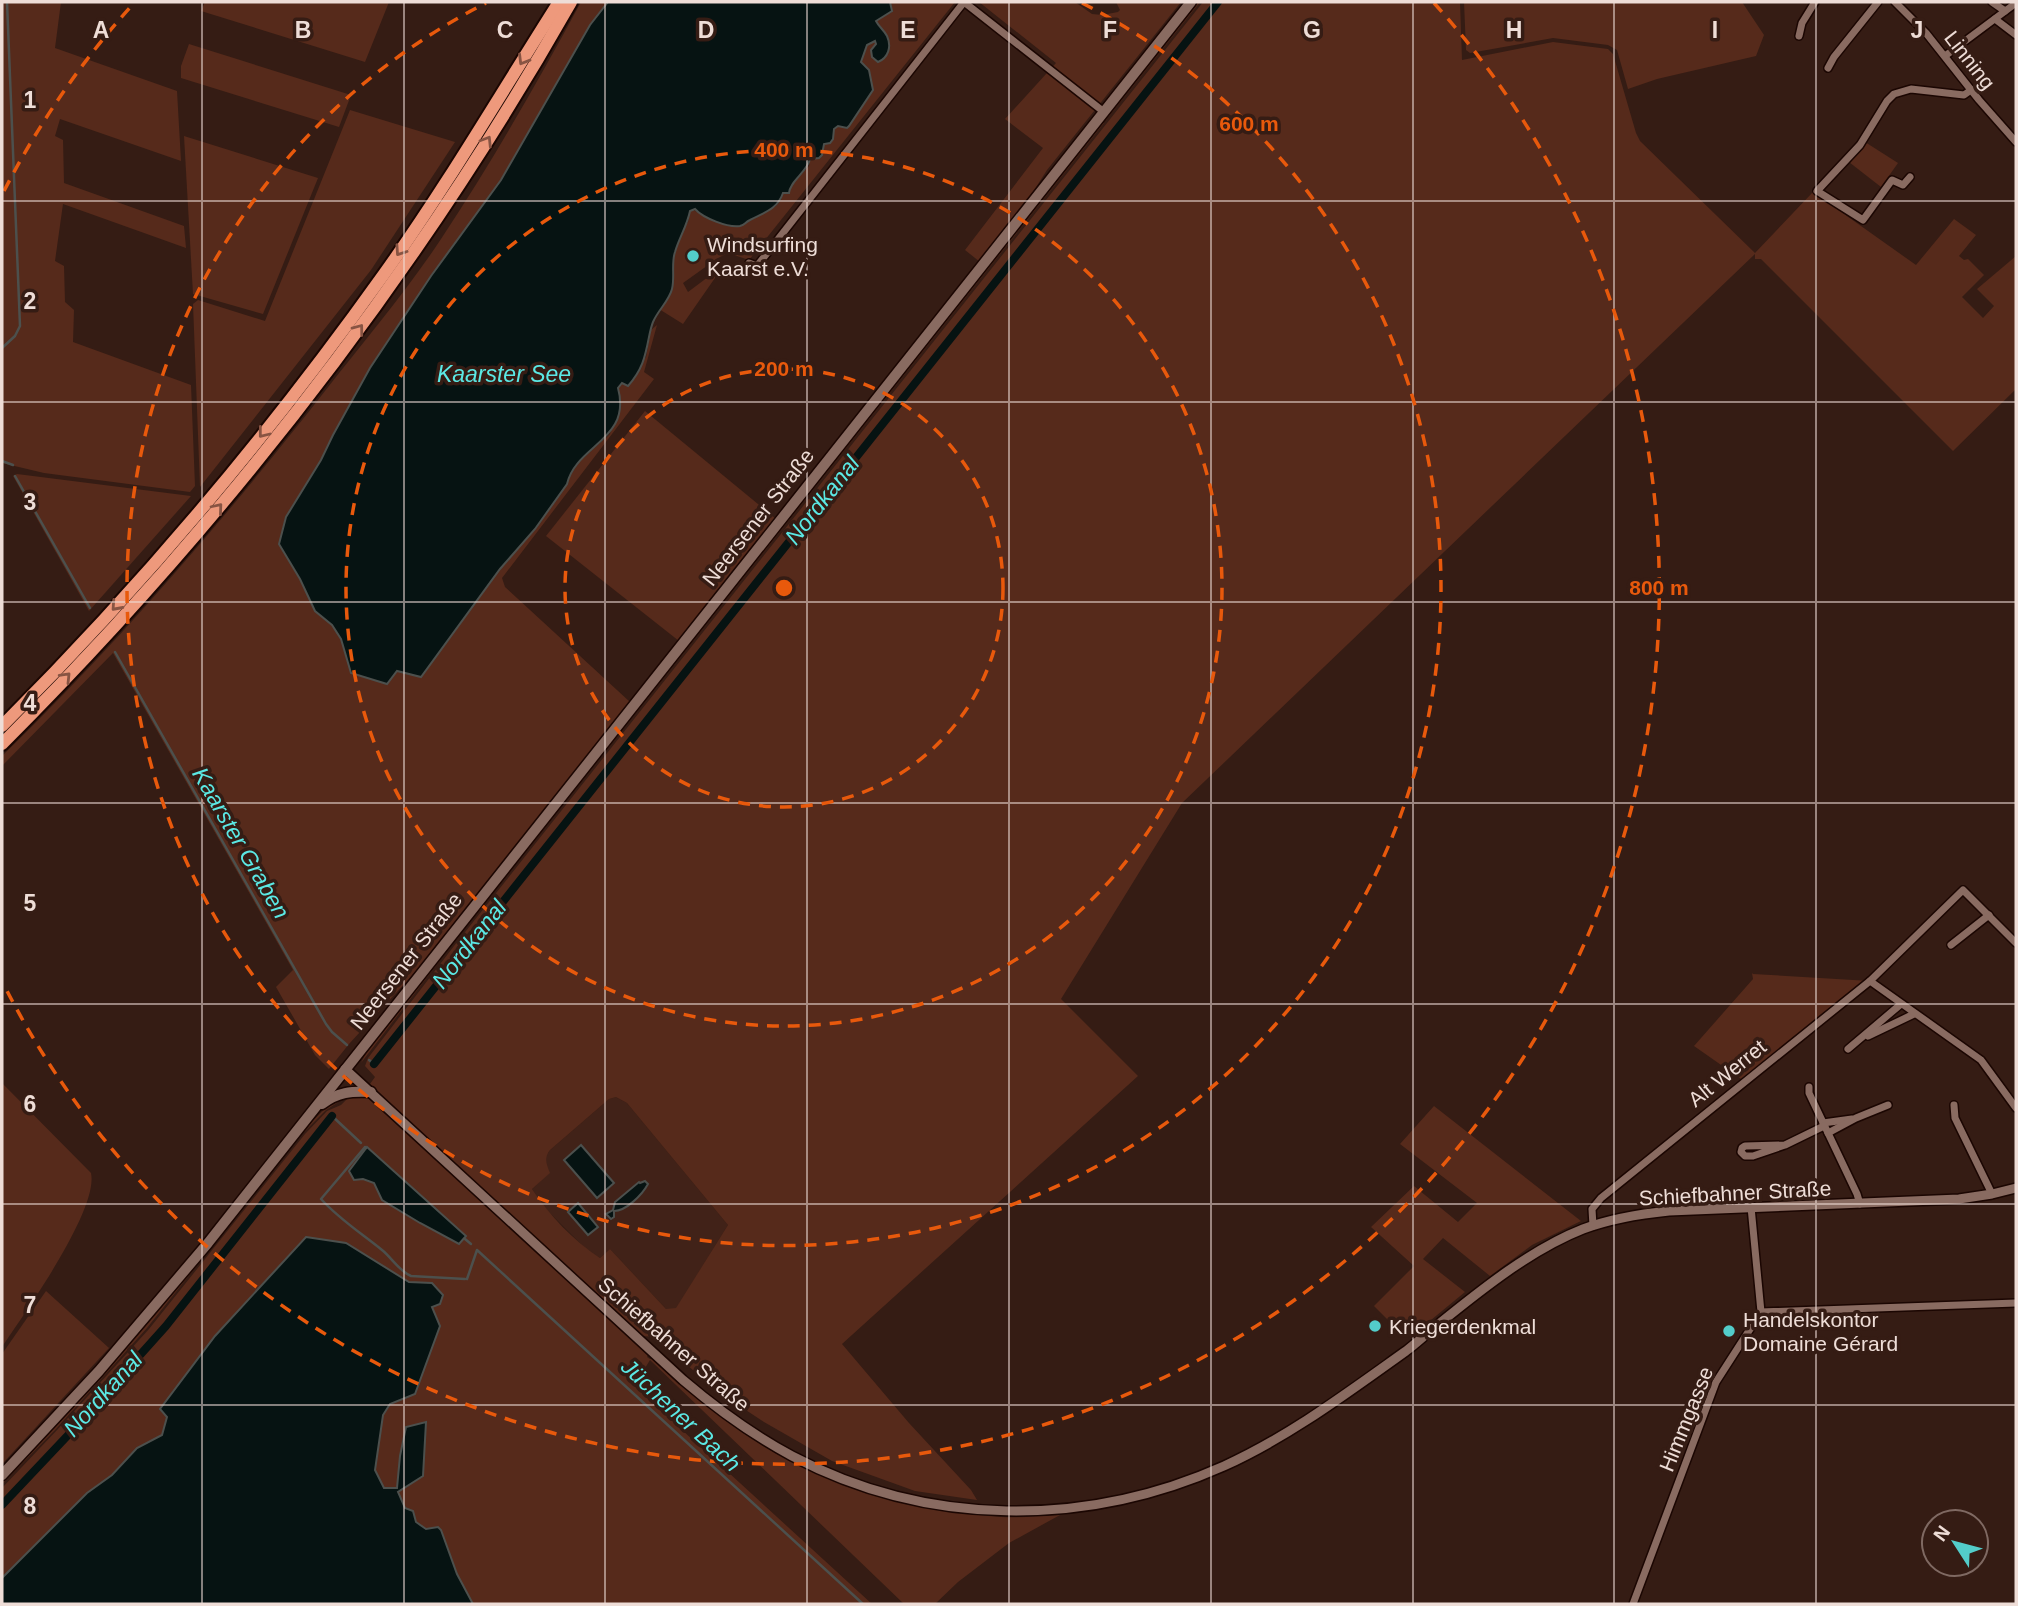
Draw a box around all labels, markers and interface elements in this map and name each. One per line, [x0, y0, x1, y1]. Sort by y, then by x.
text: A [93, 17, 109, 43]
text: B [295, 17, 311, 43]
text: C [497, 17, 513, 43]
text: D [698, 17, 714, 43]
text: E [900, 17, 916, 43]
text: F [1103, 17, 1117, 43]
text: G [1303, 17, 1321, 43]
text: H [1506, 17, 1522, 43]
text: I [1712, 17, 1718, 43]
text: J [1911, 17, 1923, 43]
street label: Linning [1940, 26, 2000, 94]
one-way arrow [518, 52, 531, 65]
text: 1 [24, 87, 37, 113]
text: 600 m [1219, 112, 1279, 135]
one-way arrow [479, 136, 492, 149]
text: 400 m [754, 138, 814, 161]
place label: Windsurfing Kaarst e.V. [707, 233, 818, 280]
one-way arrow [396, 243, 408, 256]
marker: Windsurfing Kaarst e.V. [685, 248, 701, 264]
text: 2 [24, 288, 36, 314]
one-way arrow [351, 324, 363, 337]
text: 200 m [754, 357, 814, 380]
water label: Kaarster See [437, 361, 571, 387]
one-way arrow [259, 426, 272, 438]
street label: Neersener Straße [698, 444, 818, 590]
water label: Nordkanal [779, 450, 865, 549]
text: 3 [24, 489, 36, 515]
one-way arrow [210, 503, 222, 516]
centre of rings [772, 576, 796, 600]
text: 800 m [1629, 576, 1689, 599]
one-way arrow [112, 598, 124, 611]
one-way arrow [58, 672, 71, 685]
text: 4 [24, 690, 37, 716]
water label: Kaarster Graben [187, 763, 295, 923]
street label: Neersener Straße [346, 888, 466, 1034]
text: 5 [24, 890, 37, 916]
water label: Nordkanal [426, 894, 512, 993]
street label: Alt Werret [1684, 1035, 1770, 1111]
text: 6 [24, 1091, 36, 1117]
street label: Schiefbahner Straße [1638, 1176, 1832, 1210]
street label: Schiefbahner Straße [594, 1272, 754, 1416]
text: 7 [24, 1292, 36, 1318]
place label: Handelskontor Domaine Gérard [1743, 1308, 1898, 1355]
place label: Kriegerdenkmal [1389, 1315, 1536, 1338]
marker: Kriegerdenkmal [1367, 1318, 1383, 1334]
marker: Handelskontor Domaine Gérard [1721, 1323, 1737, 1339]
water label: Nordkanal [58, 1346, 148, 1442]
water label: Jüchener Bach [615, 1352, 746, 1477]
street label: Himmgasse [1655, 1363, 1717, 1475]
text: 8 [24, 1493, 37, 1519]
north arrow [1920, 1508, 1990, 1578]
text: N [1929, 1522, 1954, 1545]

